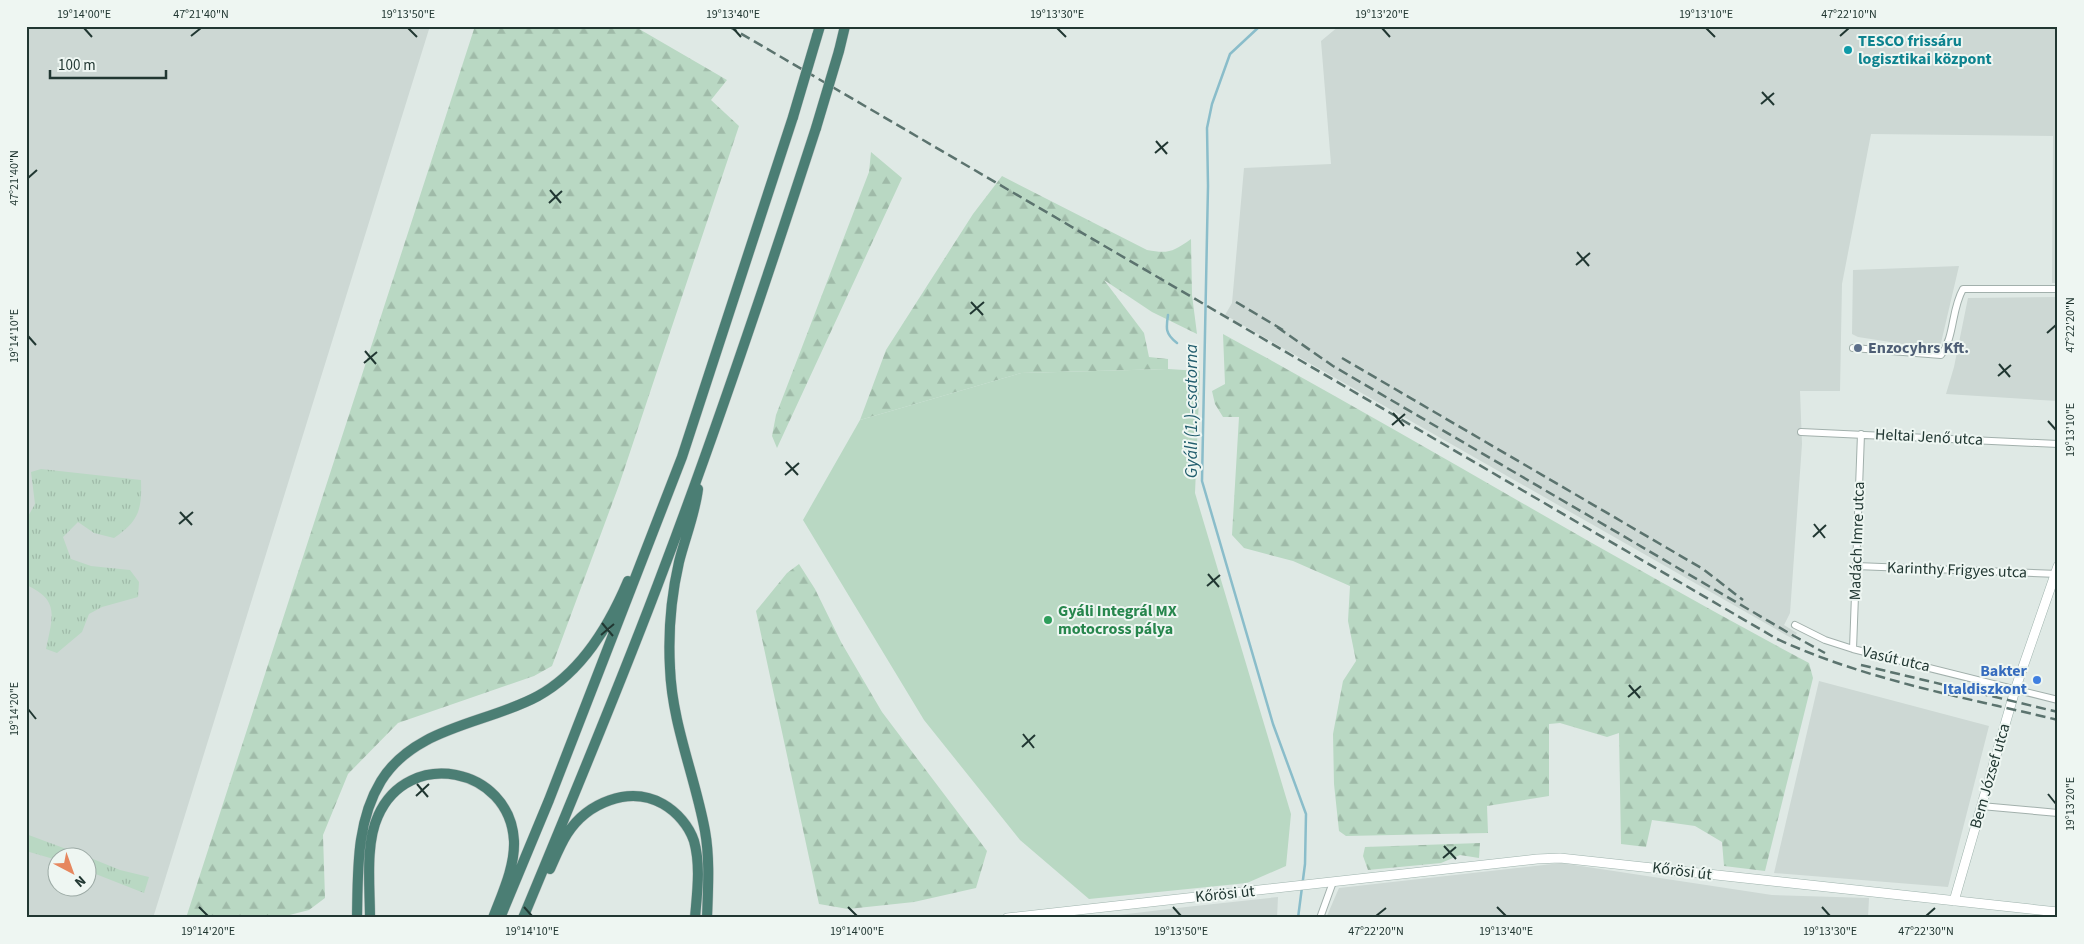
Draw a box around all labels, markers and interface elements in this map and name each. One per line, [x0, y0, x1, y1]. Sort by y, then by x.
text: 19°14'00"E [57, 6, 111, 23]
text: 47°21'40"N [173, 6, 229, 23]
text: 19°13'50"E [381, 6, 435, 23]
text: 19°13'40"E [706, 6, 760, 23]
text: 19°13'30"E [1030, 6, 1084, 23]
text: 19°13'20"E [1355, 6, 1409, 23]
text: 19°13'10"E [1679, 6, 1733, 23]
text: 47°22'10"N [1821, 6, 1877, 23]
place label: TESCO frissáru logisztikai központ [1858, 30, 1992, 70]
marker: TESCO frissáru logisztikai központ [1842, 44, 1854, 56]
scale bar [50, 48, 166, 80]
text: 100 m [58, 55, 96, 76]
text: 47°21'40"N [6, 150, 23, 206]
text: 47°22'20"N [2062, 297, 2079, 353]
text: 19°14'10"E [6, 309, 23, 363]
place label: Enzocyhrs Kft. [1868, 337, 1969, 359]
marker: Enzocyhrs Kft. [1852, 342, 1864, 354]
water label: Gyáli (1.)-csatorna [1179, 343, 1204, 478]
text: 19°13'10"E [2062, 403, 2079, 457]
street label: Heltai Jenő utca [1874, 423, 1984, 451]
street label: Madách Imre utca [1844, 481, 1870, 601]
street label: Karinthy Frigyes utca [1887, 557, 2027, 583]
place label: Gyáli Integrál MX motocross pálya [1058, 600, 1177, 640]
marker: Gyáli Integrál MX motocross pálya [1042, 614, 1054, 626]
street label: Vasút utca [1860, 641, 1932, 677]
place label: Bakter Italdiszkont [1943, 660, 2028, 700]
marker: Bakter Italdiszkont [2031, 674, 2043, 686]
text: 19°14'20"E [6, 682, 23, 736]
street label: Bem József utca [1964, 721, 2016, 831]
text: 19°13'20"E [2062, 777, 2079, 831]
north arrow [48, 846, 98, 896]
street label: Kőrösi út [1651, 856, 1714, 886]
text: N [70, 870, 90, 892]
street label: Kőrösi út [1194, 880, 1256, 908]
text: 19°14'20"E [181, 923, 235, 940]
text: 19°14'10"E [505, 923, 559, 940]
text: 19°14'00"E [830, 923, 884, 940]
text: 19°13'50"E [1154, 923, 1208, 940]
text: 47°22'20"N [1348, 923, 1404, 940]
text: 19°13'40"E [1479, 923, 1533, 940]
text: 19°13'30"E [1803, 923, 1857, 940]
text: 47°22'30"N [1898, 923, 1954, 940]

